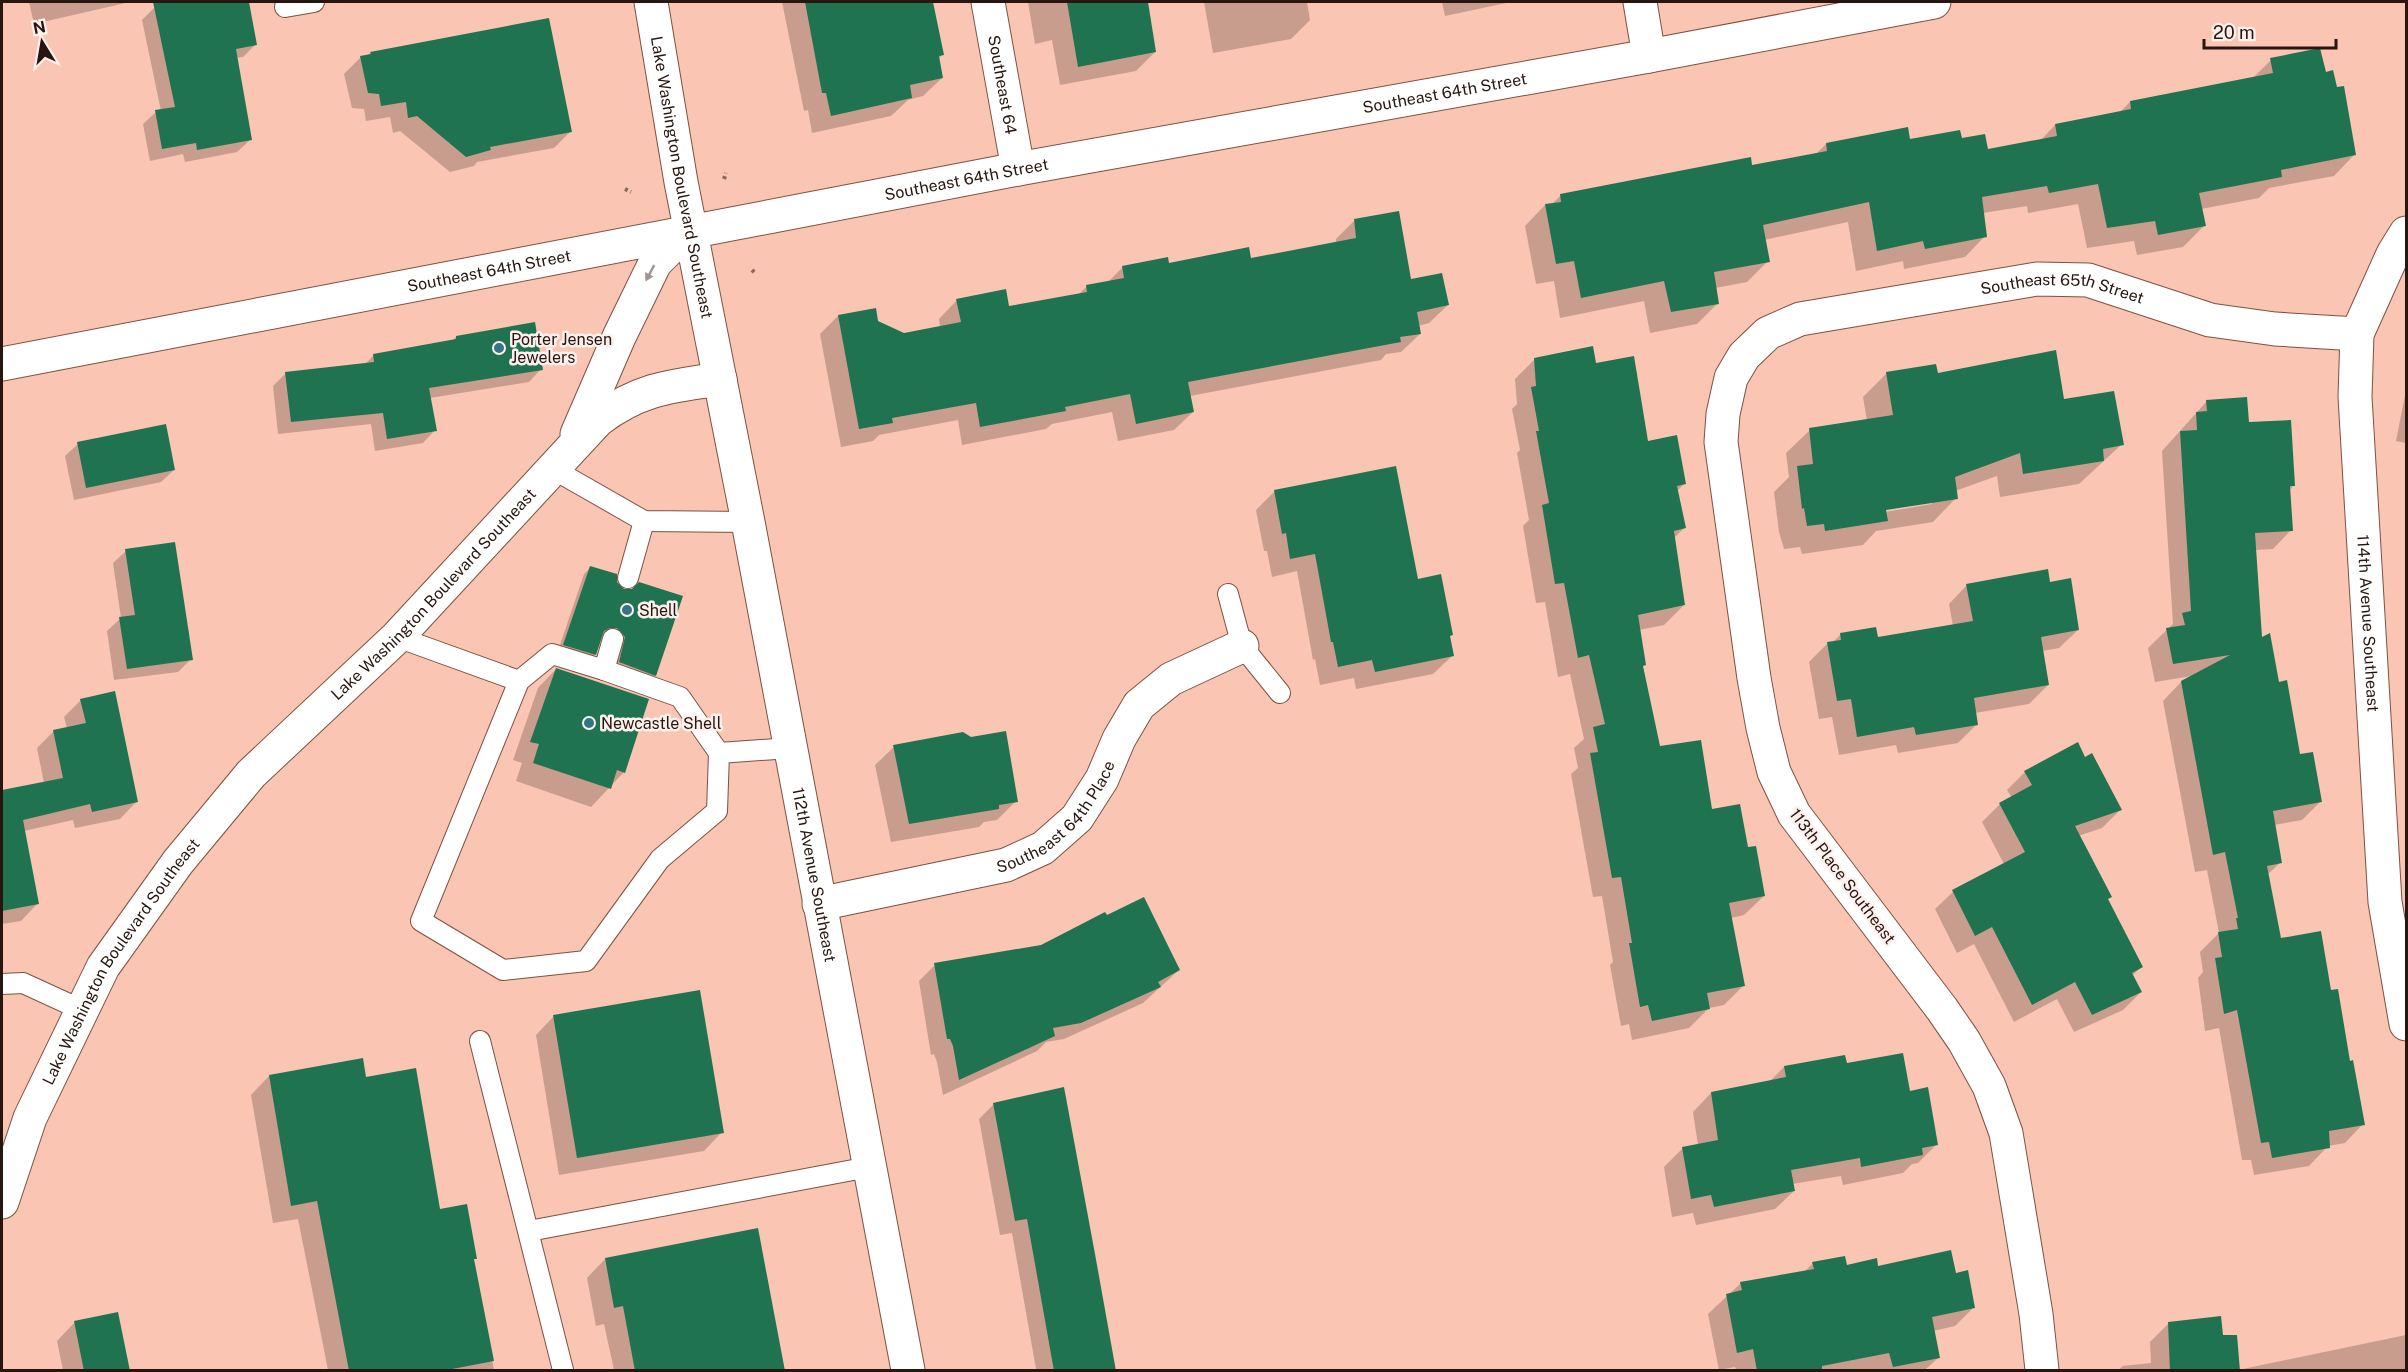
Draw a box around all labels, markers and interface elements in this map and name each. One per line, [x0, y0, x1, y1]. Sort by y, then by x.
north arrow [12, 12, 72, 72]
scale bar [2204, 12, 2336, 50]
text: N [31, 17, 47, 38]
text: 20 m [2213, 22, 2255, 43]
street label: Southeast 64 [984, 34, 1021, 136]
street label: Lake Washington Boulevard Southeast [647, 35, 717, 320]
street label: Southeast 64th Street [1361, 69, 1528, 117]
street label: Southeast 64th Street [883, 155, 1050, 204]
street label: Southeast 64th Street [406, 246, 573, 296]
one-way arrow [645, 264, 655, 281]
street label: Southeast 65th Street [1979, 270, 2146, 308]
place label: Porter Jensen Jewelers [511, 330, 612, 367]
marker: Porter Jensen Jewelers [492, 341, 506, 355]
street label: Lake Washington Boulevard Southeast [327, 485, 540, 704]
street label: 114th Avenue Southeast [2353, 534, 2383, 712]
place label: Shell [639, 601, 678, 620]
marker: Shell [620, 603, 634, 617]
place label: Newcastle Shell [601, 714, 722, 733]
marker: Newcastle Shell [582, 716, 596, 730]
street label: Southeast 64th Place [995, 758, 1119, 877]
street label: 112th Avenue Southeast [788, 786, 840, 964]
street label: 113th Place Southeast [1786, 805, 1900, 948]
street label: Lake Washington Boulevard Southeast [39, 835, 204, 1088]

